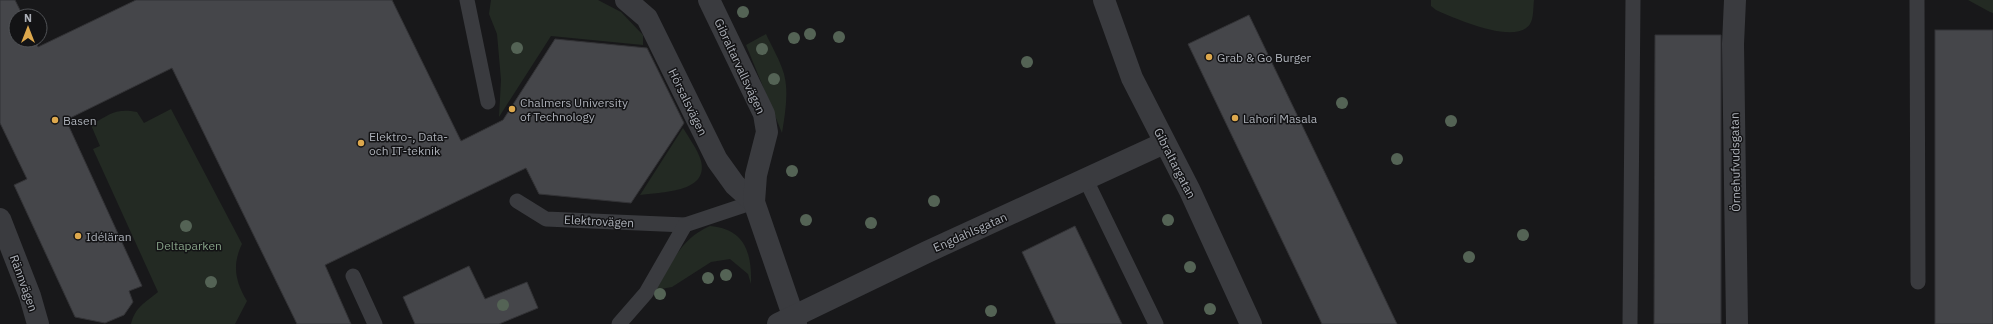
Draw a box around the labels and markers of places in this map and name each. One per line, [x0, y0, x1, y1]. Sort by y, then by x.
place label: Grab & Go Burger [1217, 50, 1312, 65]
marker: Grab & Go Burger [1204, 52, 1214, 62]
place label: Chalmers University of Technology [520, 95, 628, 124]
marker: Chalmers University of Technology [507, 104, 517, 114]
place label: Lahori Masala [1243, 111, 1318, 126]
place label: Basen [63, 113, 97, 128]
marker: Lahori Masala [1230, 113, 1240, 123]
marker: Basen [50, 115, 60, 125]
place label: Elektro-, Data- och IT-teknik [369, 129, 448, 158]
marker: Elektro-, Data- och IT-teknik [356, 138, 366, 148]
place label: Idéläran [86, 229, 132, 244]
marker: Idéläran [73, 231, 83, 241]

